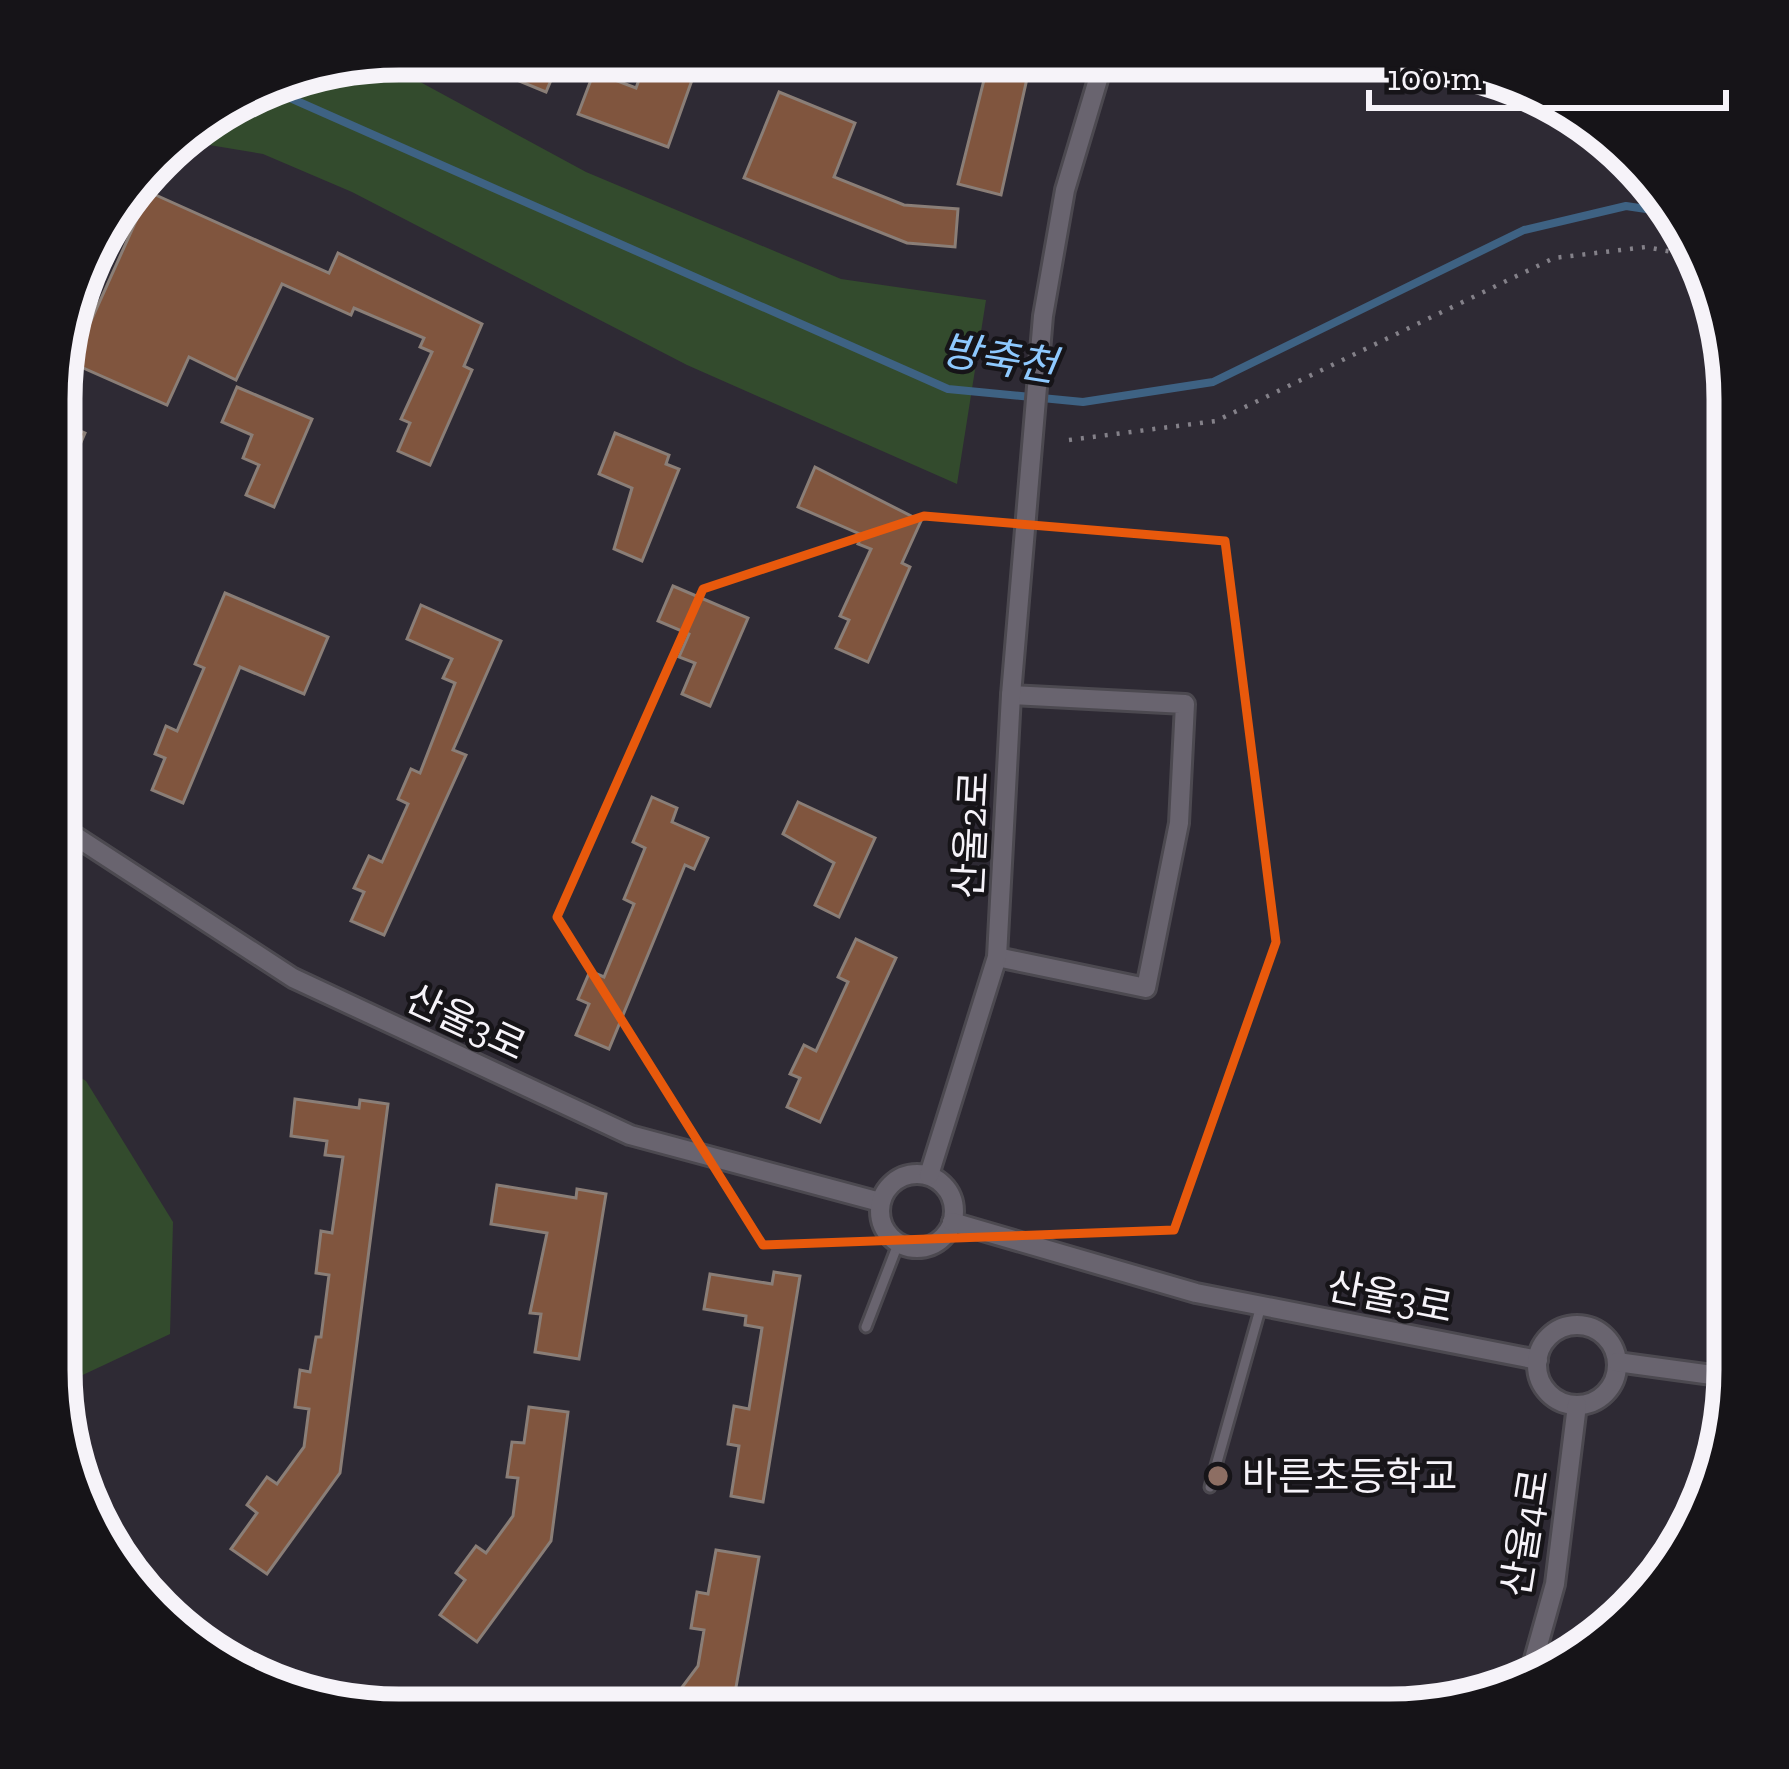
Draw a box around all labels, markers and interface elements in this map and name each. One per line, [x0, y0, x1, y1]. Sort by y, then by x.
scale bar [1369, 36, 1726, 110]
text: 100 m [1387, 56, 1482, 99]
water label: 방축천 [938, 324, 1065, 393]
street label: 산울2로 [944, 770, 998, 900]
street label: 산울3로 [399, 974, 533, 1070]
street label: 산울3로 [1323, 1262, 1457, 1332]
place label: 바른초등학교 [1242, 1453, 1457, 1500]
marker: 바른초등학교 [1205, 1463, 1231, 1489]
street label: 산울4로 [1492, 1466, 1558, 1600]

